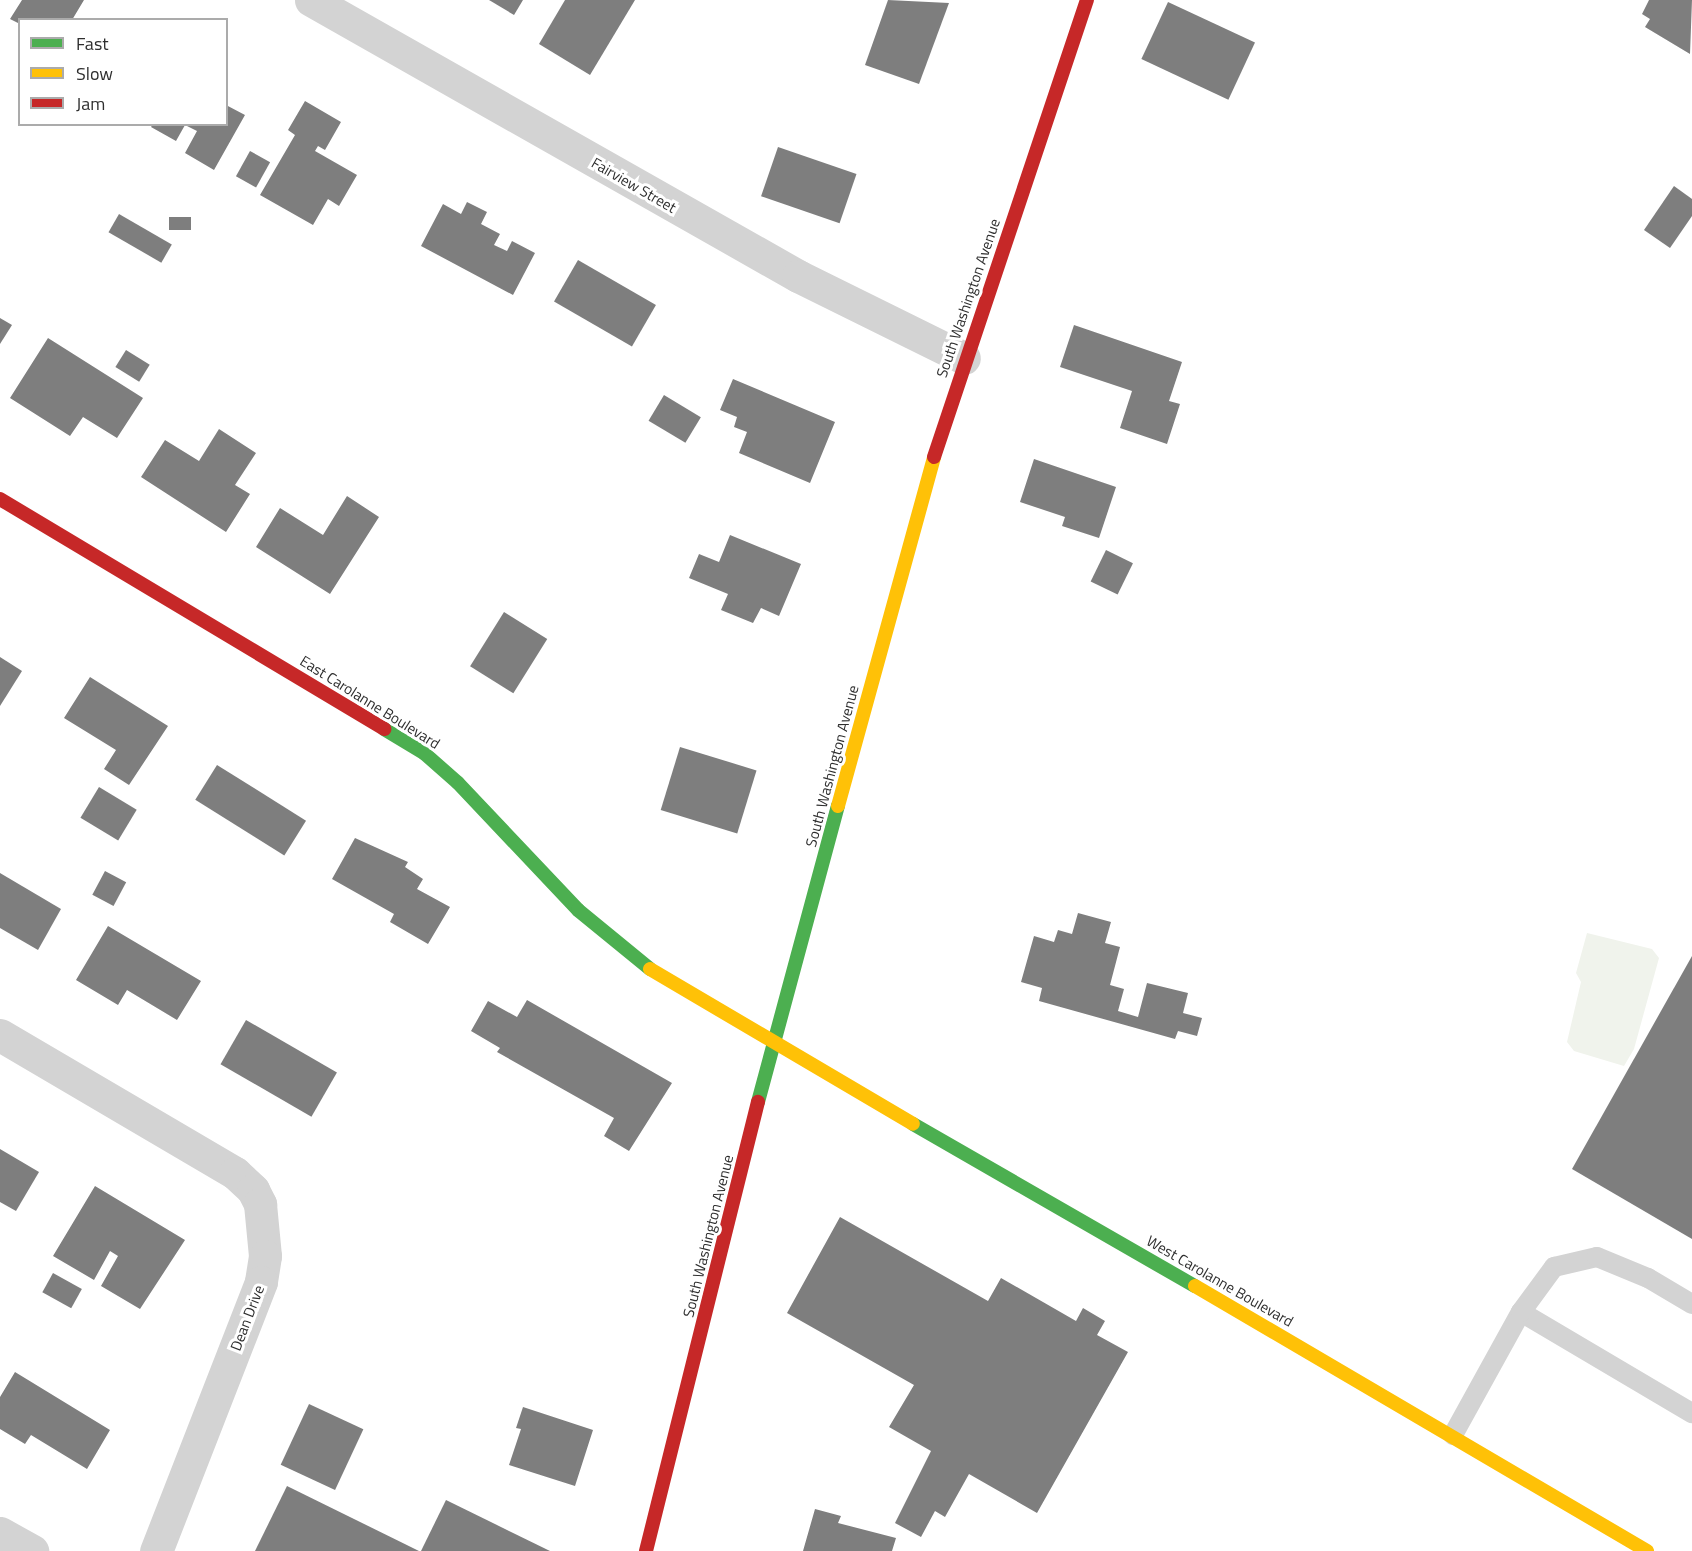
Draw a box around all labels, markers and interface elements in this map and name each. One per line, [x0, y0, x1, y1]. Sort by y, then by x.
legend [18, 18, 228, 126]
text: Fast [76, 30, 109, 57]
text: Slow [76, 60, 113, 87]
text: Jam [76, 90, 105, 117]
street label: Fairview Street [588, 154, 680, 216]
street label: South Washington Avenue [932, 216, 1004, 380]
street label: East Carolanne Boulevard [297, 652, 443, 752]
street label: South Washington Avenue [802, 683, 862, 849]
street label: South Washington Avenue [679, 1153, 737, 1319]
street label: West Carolanne Boulevard [1143, 1232, 1297, 1330]
street label: Dean Drive [226, 1283, 268, 1353]

